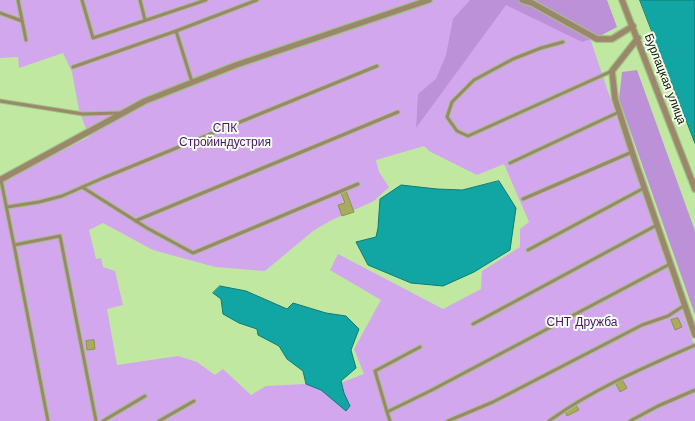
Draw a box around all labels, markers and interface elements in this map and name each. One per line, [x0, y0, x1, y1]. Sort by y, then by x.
street label: Бурлацкая улица [641, 32, 689, 126]
park label: СПК Стройиндустрия [179, 121, 271, 149]
park label: СНТ Дружба [547, 315, 617, 329]

